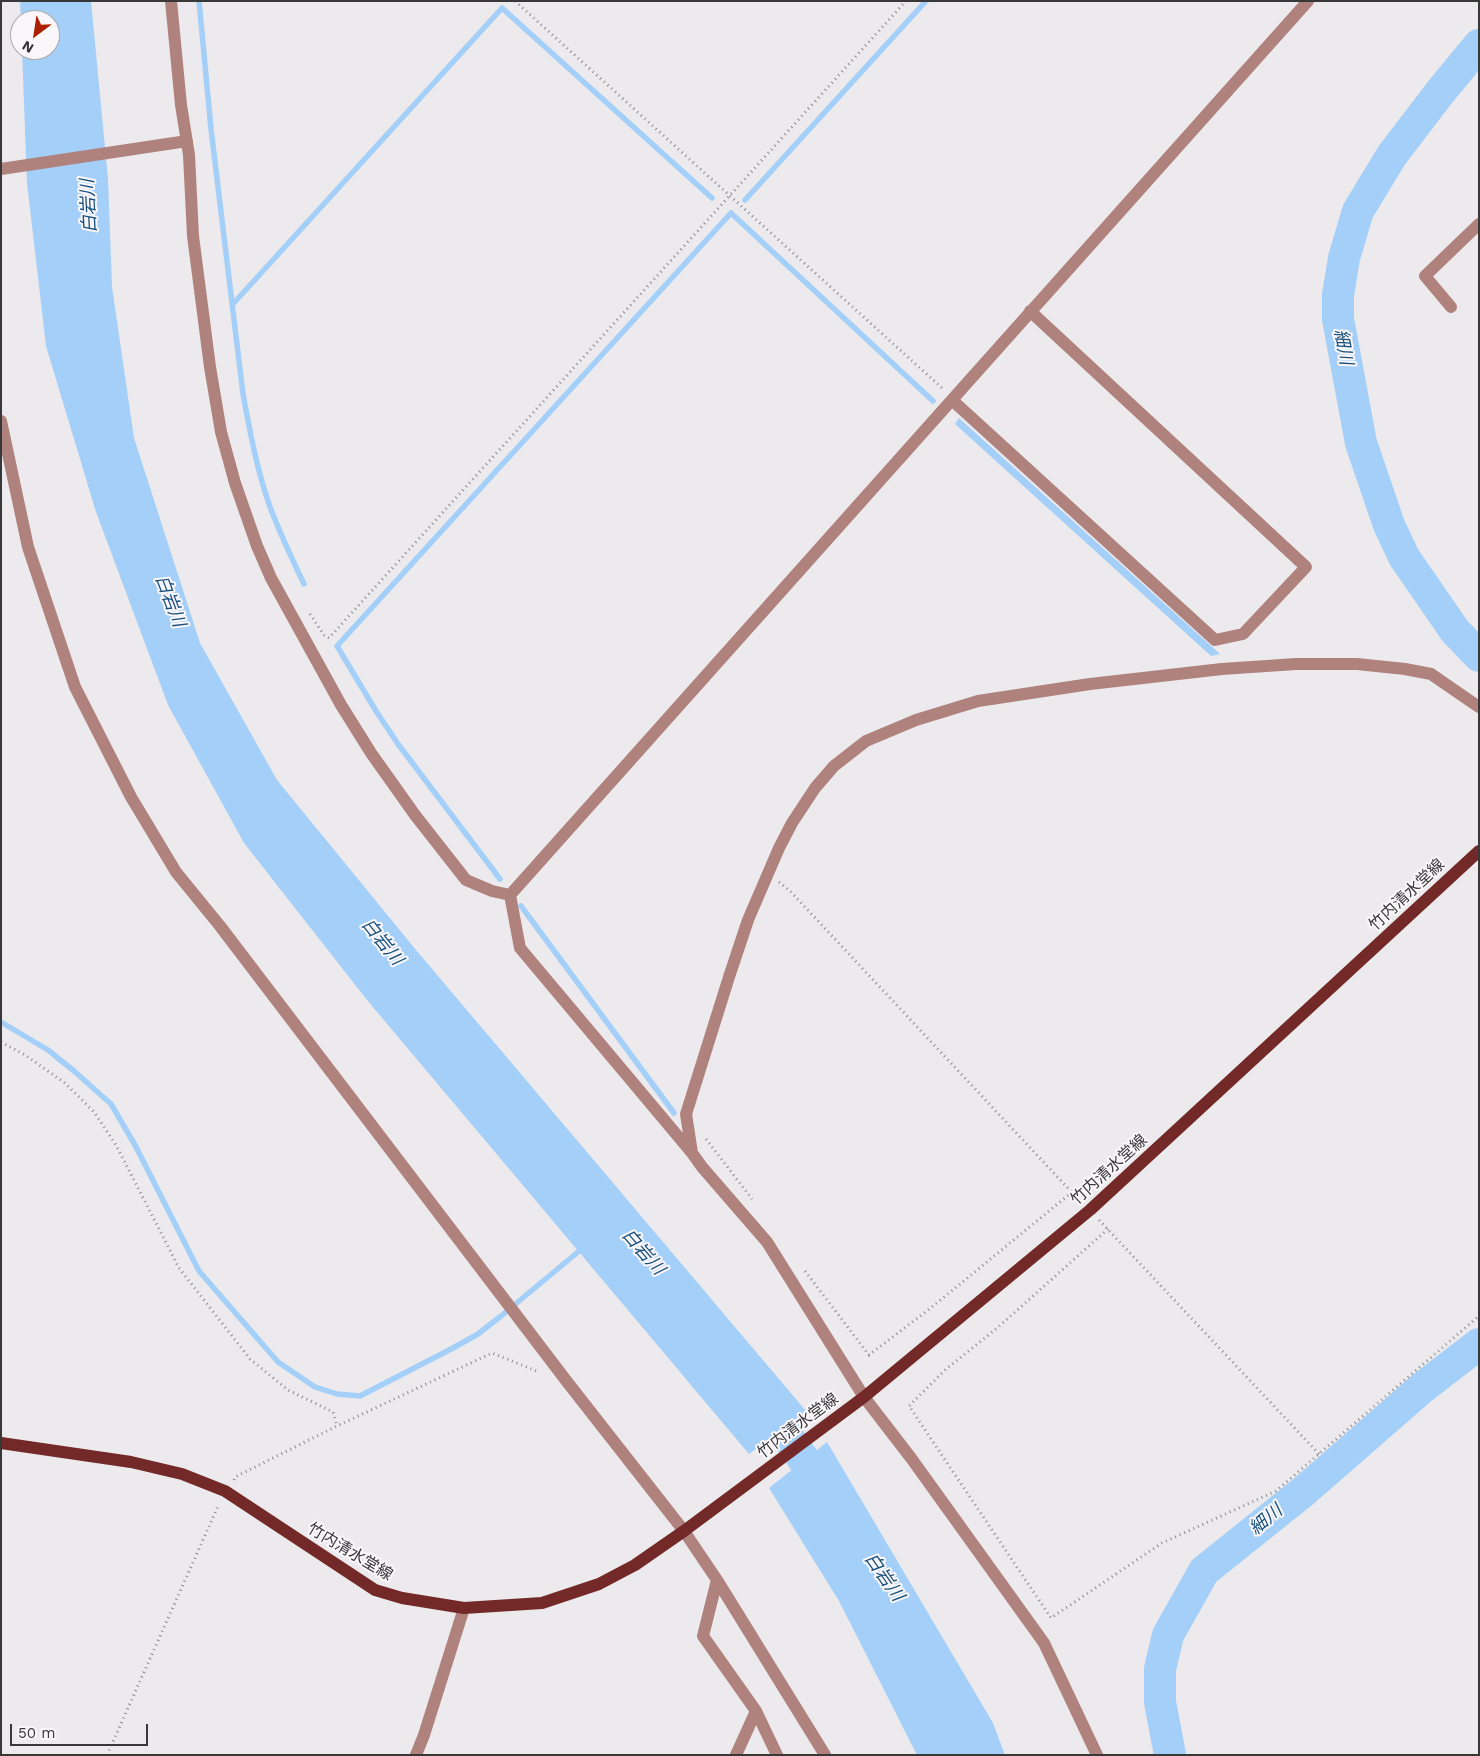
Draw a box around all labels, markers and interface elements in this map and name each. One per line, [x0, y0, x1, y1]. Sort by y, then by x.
north arrow [10, 10, 60, 60]
text: N [19, 37, 36, 57]
water label: 白岩川 [77, 178, 101, 234]
water label: 細川 [1329, 327, 1357, 367]
water label: 白岩川 [150, 572, 190, 630]
street label: 竹内清水堂線 [1365, 855, 1449, 935]
water label: 白岩川 [357, 914, 407, 970]
street label: 竹内清水堂線 [1067, 1131, 1151, 1209]
water label: 白岩川 [617, 1225, 669, 1279]
street label: 竹内清水堂線 [754, 1389, 842, 1463]
water label: 細川 [1245, 1500, 1287, 1540]
street label: 竹内清水堂線 [304, 1519, 396, 1585]
water label: 白岩川 [860, 1549, 908, 1605]
scale bar [12, 1714, 150, 1746]
text: 50 m [18, 1724, 55, 1742]

